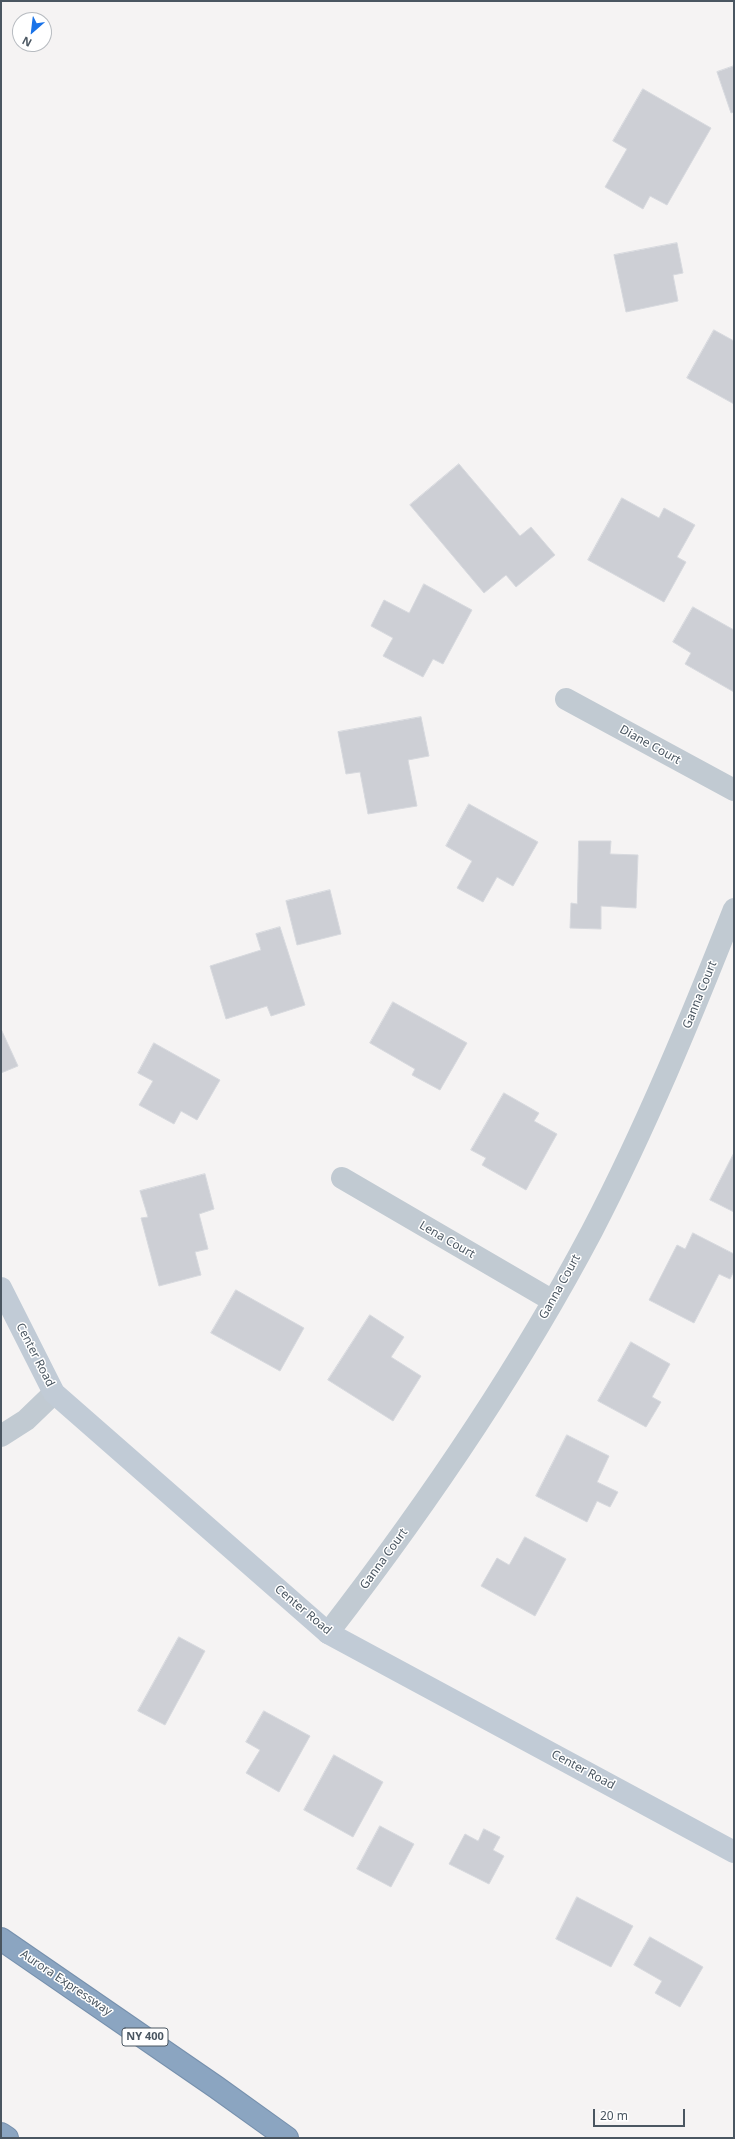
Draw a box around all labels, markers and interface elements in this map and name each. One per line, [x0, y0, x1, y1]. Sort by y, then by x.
north arrow [12, 12, 52, 52]
text: N [19, 33, 34, 51]
street label: Diane Court [617, 722, 683, 768]
street label: Ganna Court [680, 959, 720, 1031]
street label: Lena Court [417, 1218, 477, 1262]
street label: Ganna Court [536, 1252, 584, 1322]
street label: Center Road [13, 1321, 57, 1389]
street label: Ganna Court [357, 1526, 411, 1592]
street label: Center Road [272, 1582, 334, 1638]
street label: Center Road [549, 1747, 617, 1793]
street label: Aurora Expressway [17, 1947, 115, 2019]
road number: NY 400 [122, 2028, 168, 2046]
scale bar [595, 2101, 687, 2127]
text: 20 m [600, 2107, 628, 2124]

